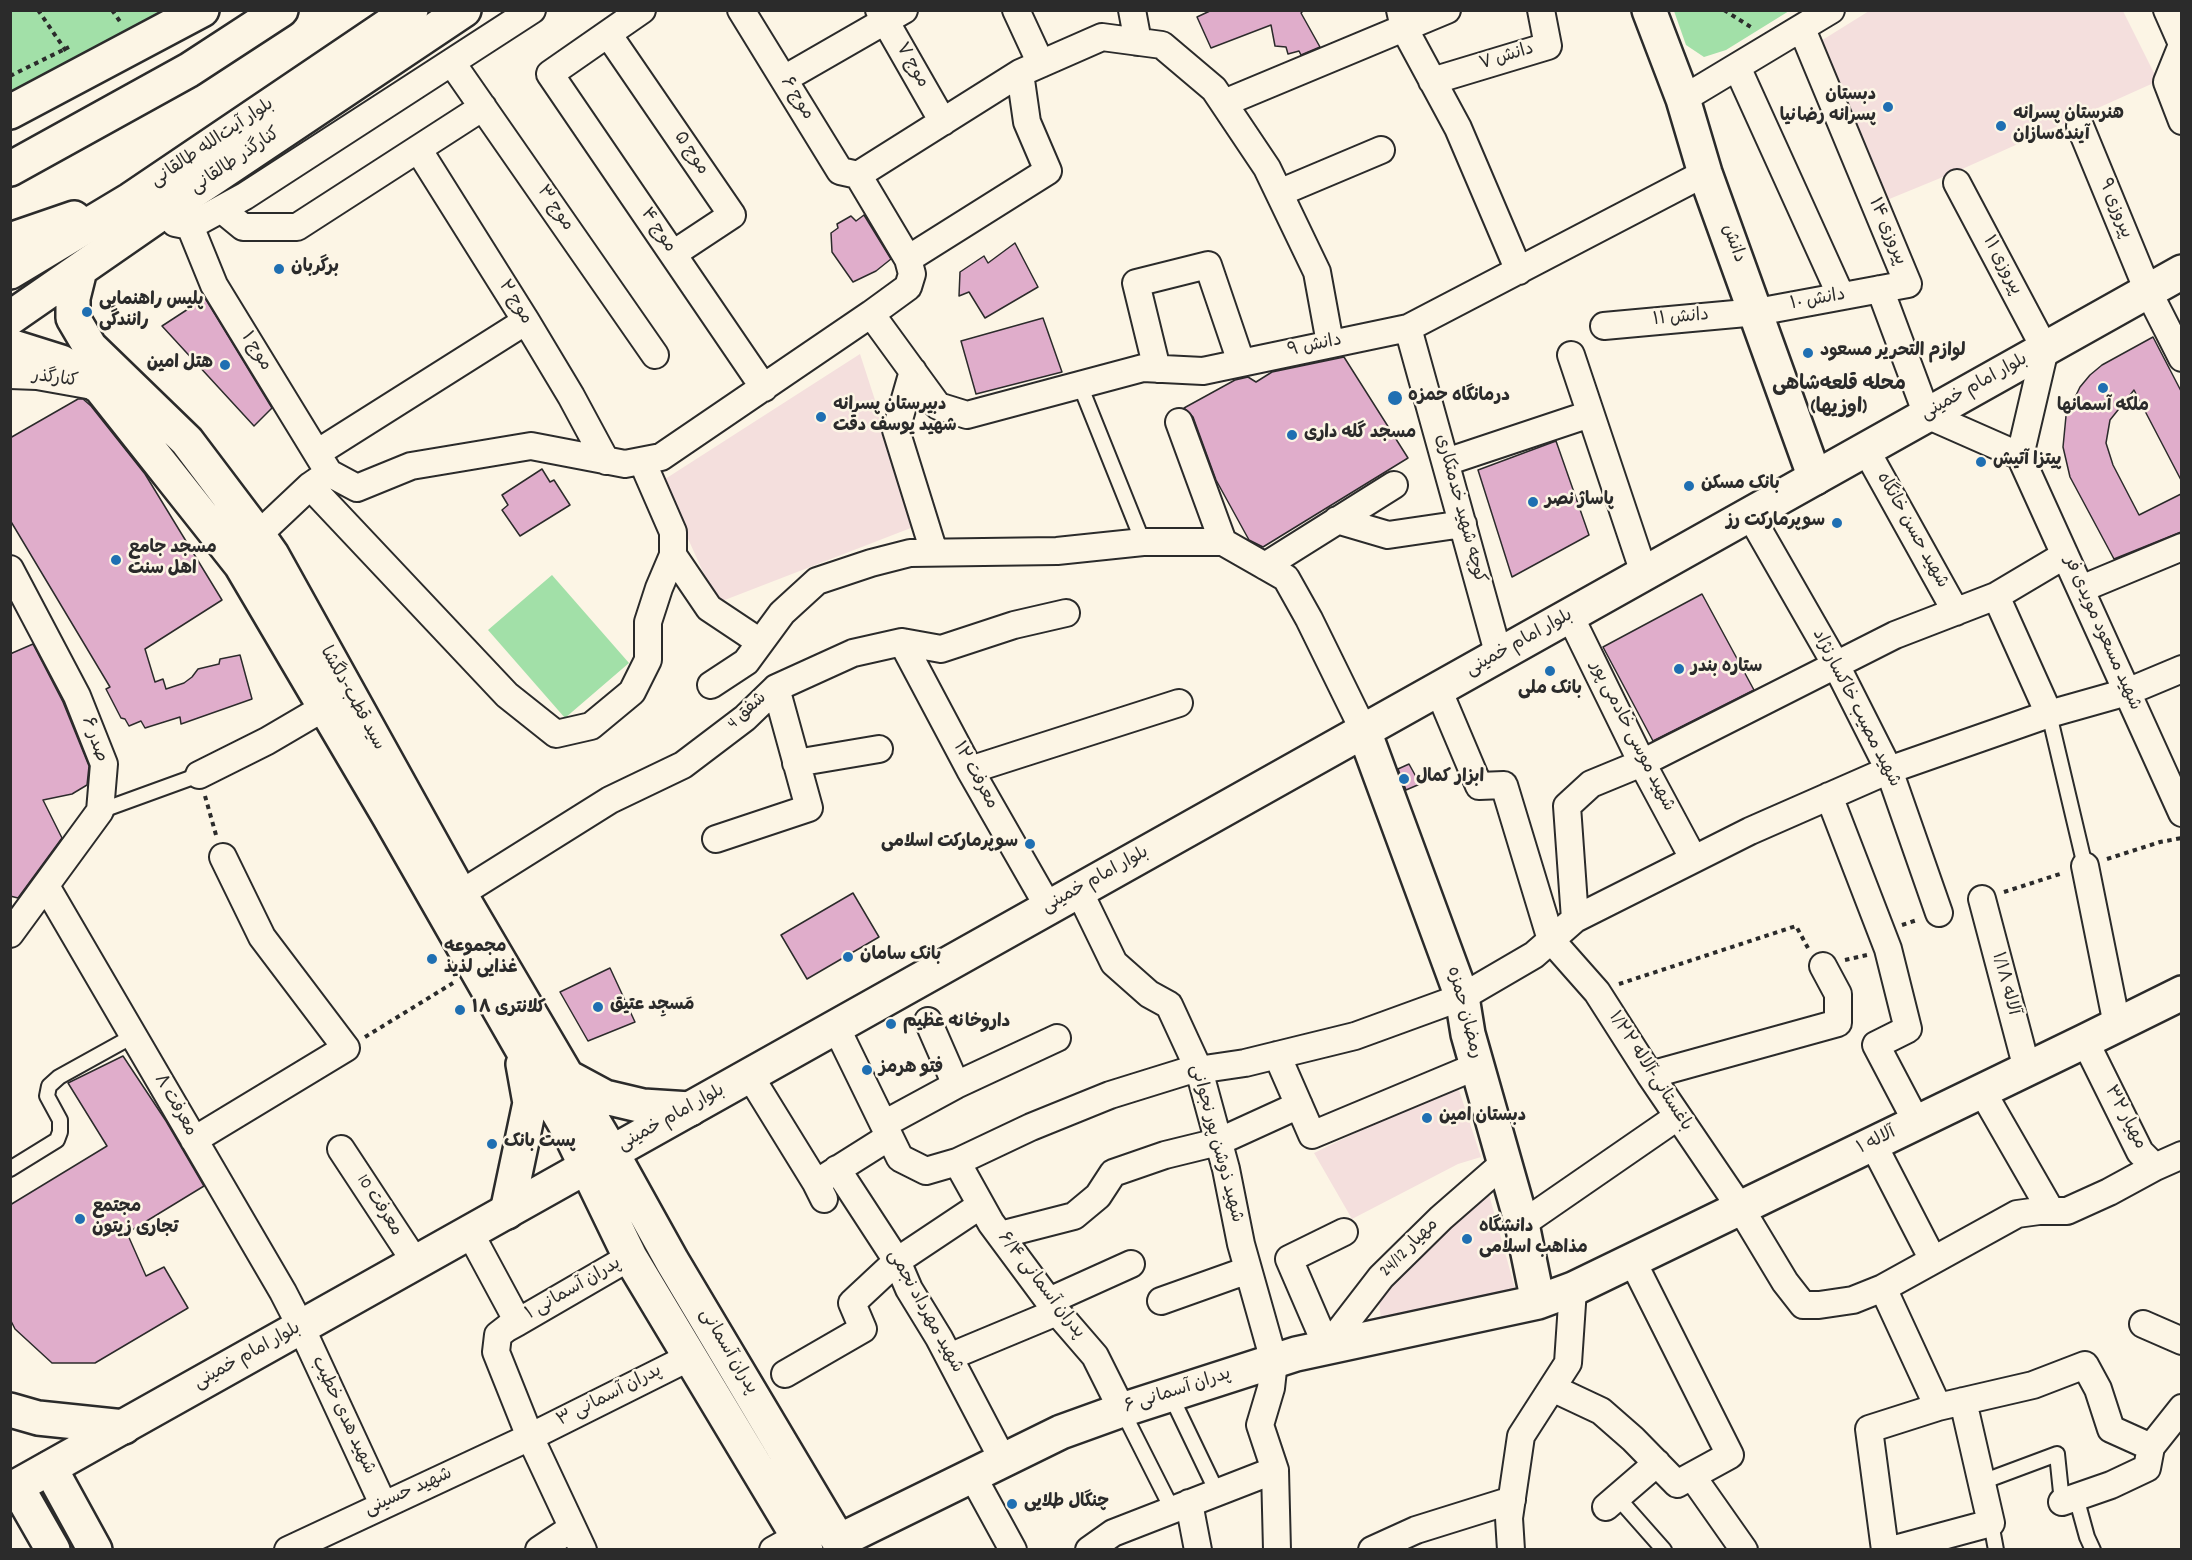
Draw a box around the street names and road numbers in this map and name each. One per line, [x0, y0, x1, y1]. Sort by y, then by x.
street label: دانش ۷ [1477, 39, 1537, 77]
street label: موج ۷ [890, 40, 932, 92]
street label: موج ۶ [775, 74, 817, 124]
street label: بلوار آیت‌الله طالقانی [147, 95, 279, 193]
street label: کنارگذر طالقانی [187, 124, 285, 200]
street label: موج ۵ [668, 128, 712, 180]
street label: پیروزی ۹ [2092, 176, 2136, 242]
street label: موج ۳ [531, 182, 577, 236]
street label: پیروزی ۱۴ [1862, 195, 1910, 269]
street label: موج ۴ [634, 205, 680, 257]
street label: دانش [1715, 222, 1749, 266]
street label: پیروزی ۱۱ [1976, 233, 2026, 299]
street label: موج ۲ [492, 277, 536, 329]
street label: دانش ۱۰ [1789, 286, 1847, 316]
street label: دانش ۱۱ [1652, 306, 1710, 332]
street label: موج ۱ [235, 328, 275, 376]
street label: دانش ۹ [1286, 331, 1344, 363]
street label: بلوار امام خمینی [1918, 350, 2032, 426]
street label: کنارگذر [31, 366, 79, 394]
street label: کوچه شهید خدمتکاری [1429, 432, 1489, 586]
street label: شهید حسن خانگاه [1870, 469, 1952, 593]
street label: شهید مسعود مویدی فر [2057, 554, 2145, 714]
street label: بلوار امام خمینی [1463, 606, 1577, 682]
street label: شهید مصیب خاکسارنژاد [1806, 626, 1904, 792]
street label: سید قطب-دلگشا [314, 643, 388, 755]
street label: شهید موسی خادمی پور [1584, 658, 1678, 816]
street label: شفق 4 [724, 689, 772, 735]
street label: صدر ۶ [75, 715, 111, 765]
street label: معرفت ۱۲ [947, 738, 1001, 814]
street label: بلوار امام خمینی [1039, 843, 1153, 919]
street label: آلاله ۱/۱۸ [1985, 950, 2023, 1018]
street label: رمضان حمزه [1440, 965, 1486, 1061]
street label: باغستانی-آلاله ۱/۲۲ [1602, 1008, 1696, 1136]
street label: شهید ذوشن پور نجوانی [1184, 1063, 1246, 1225]
street label: معرفت ۸ [148, 1071, 200, 1141]
street label: بلوار امام خمینی [615, 1081, 729, 1157]
street label: مهیار ۳۲ [2098, 1082, 2150, 1154]
street label: آلاله ۱ [1854, 1123, 1900, 1161]
street label: معرفت 10 [350, 1171, 406, 1241]
street label: مهیار 24/12 [1376, 1215, 1444, 1283]
street label: پدران آسمانی ۶/۴ [992, 1228, 1088, 1344]
street label: شهید مهرداد نجمی [881, 1247, 967, 1377]
street label: پدران آسمانی ۱ [522, 1254, 626, 1326]
street label: پدران آسمانی [693, 1305, 761, 1399]
street label: بلوار امام خمینی [191, 1319, 305, 1395]
street label: شهید هدی خطیب [305, 1353, 379, 1479]
street label: پدران آسمانی ۳ [554, 1361, 666, 1433]
street label: پدران آسمانی ۶ [1122, 1365, 1234, 1419]
street label: شهید حسینی [362, 1464, 456, 1522]

